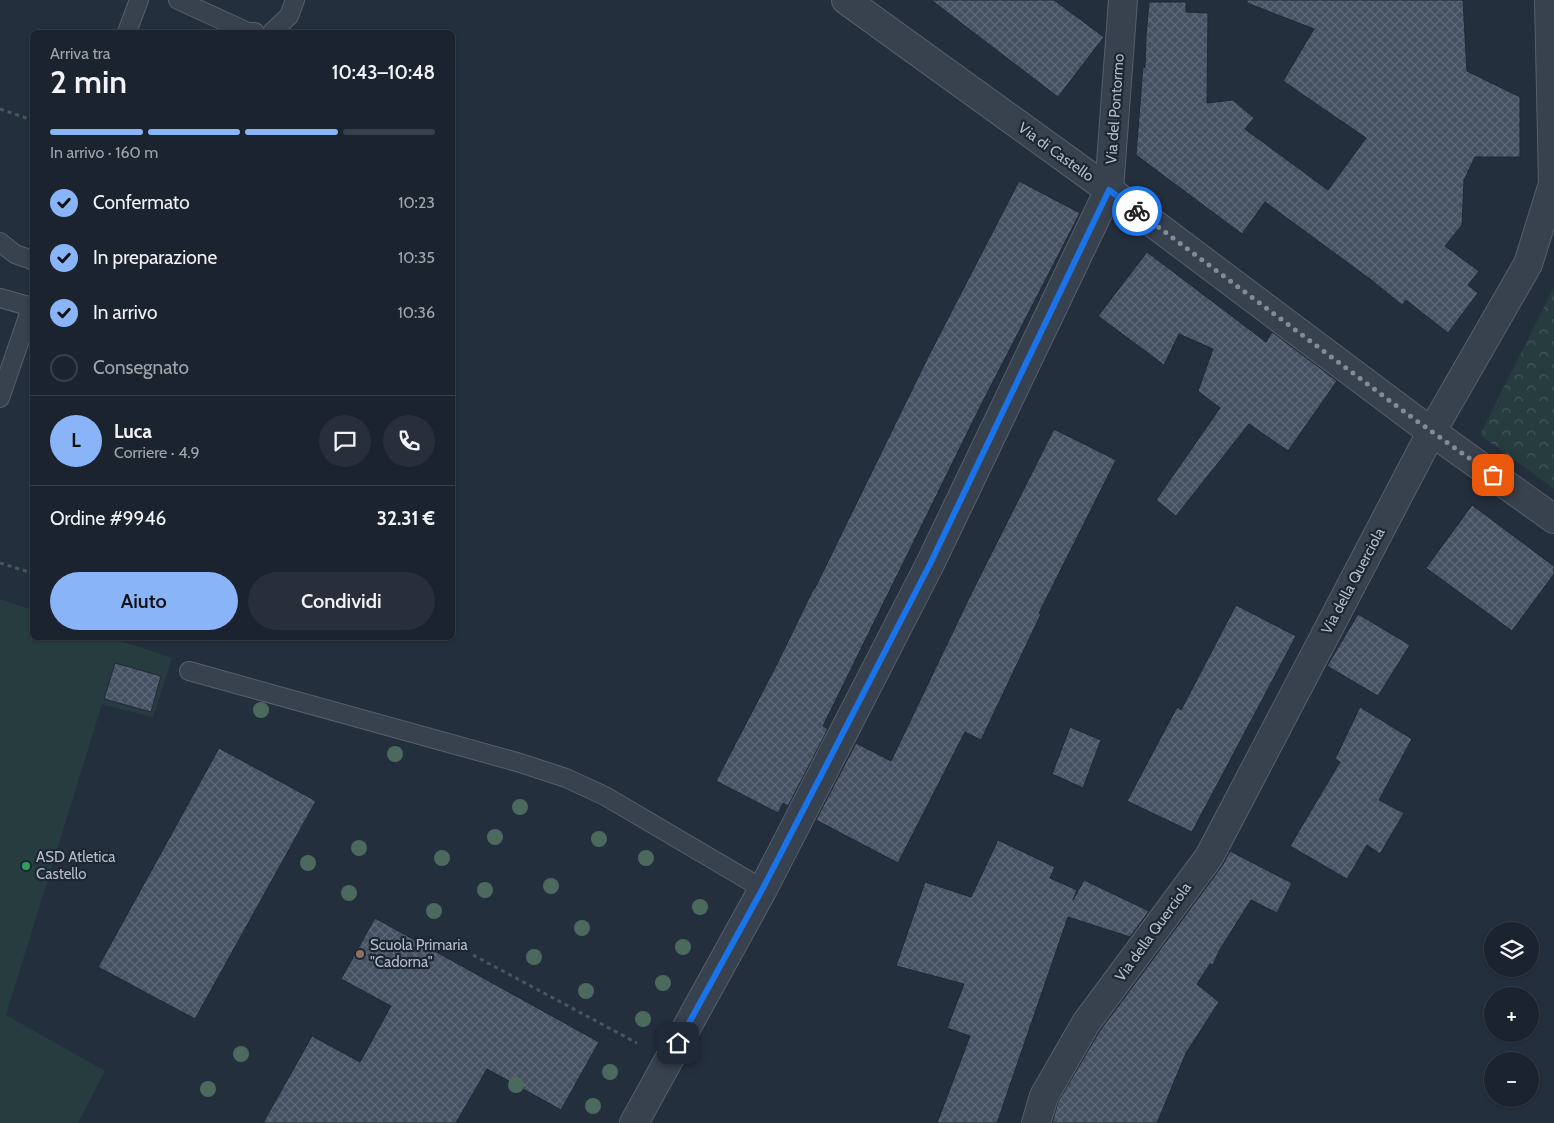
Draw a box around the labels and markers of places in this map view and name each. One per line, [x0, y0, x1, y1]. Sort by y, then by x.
pin [1472, 454, 1514, 496]
place label: ASD Atletica Castello [36, 848, 116, 883]
marker: ASD Atletica Castello [20, 860, 32, 872]
place label: Scuola Primaria "Cadorna" [370, 936, 468, 971]
marker: Scuola Primaria "Cadorna" [354, 948, 366, 960]
pin [657, 1022, 699, 1064]

